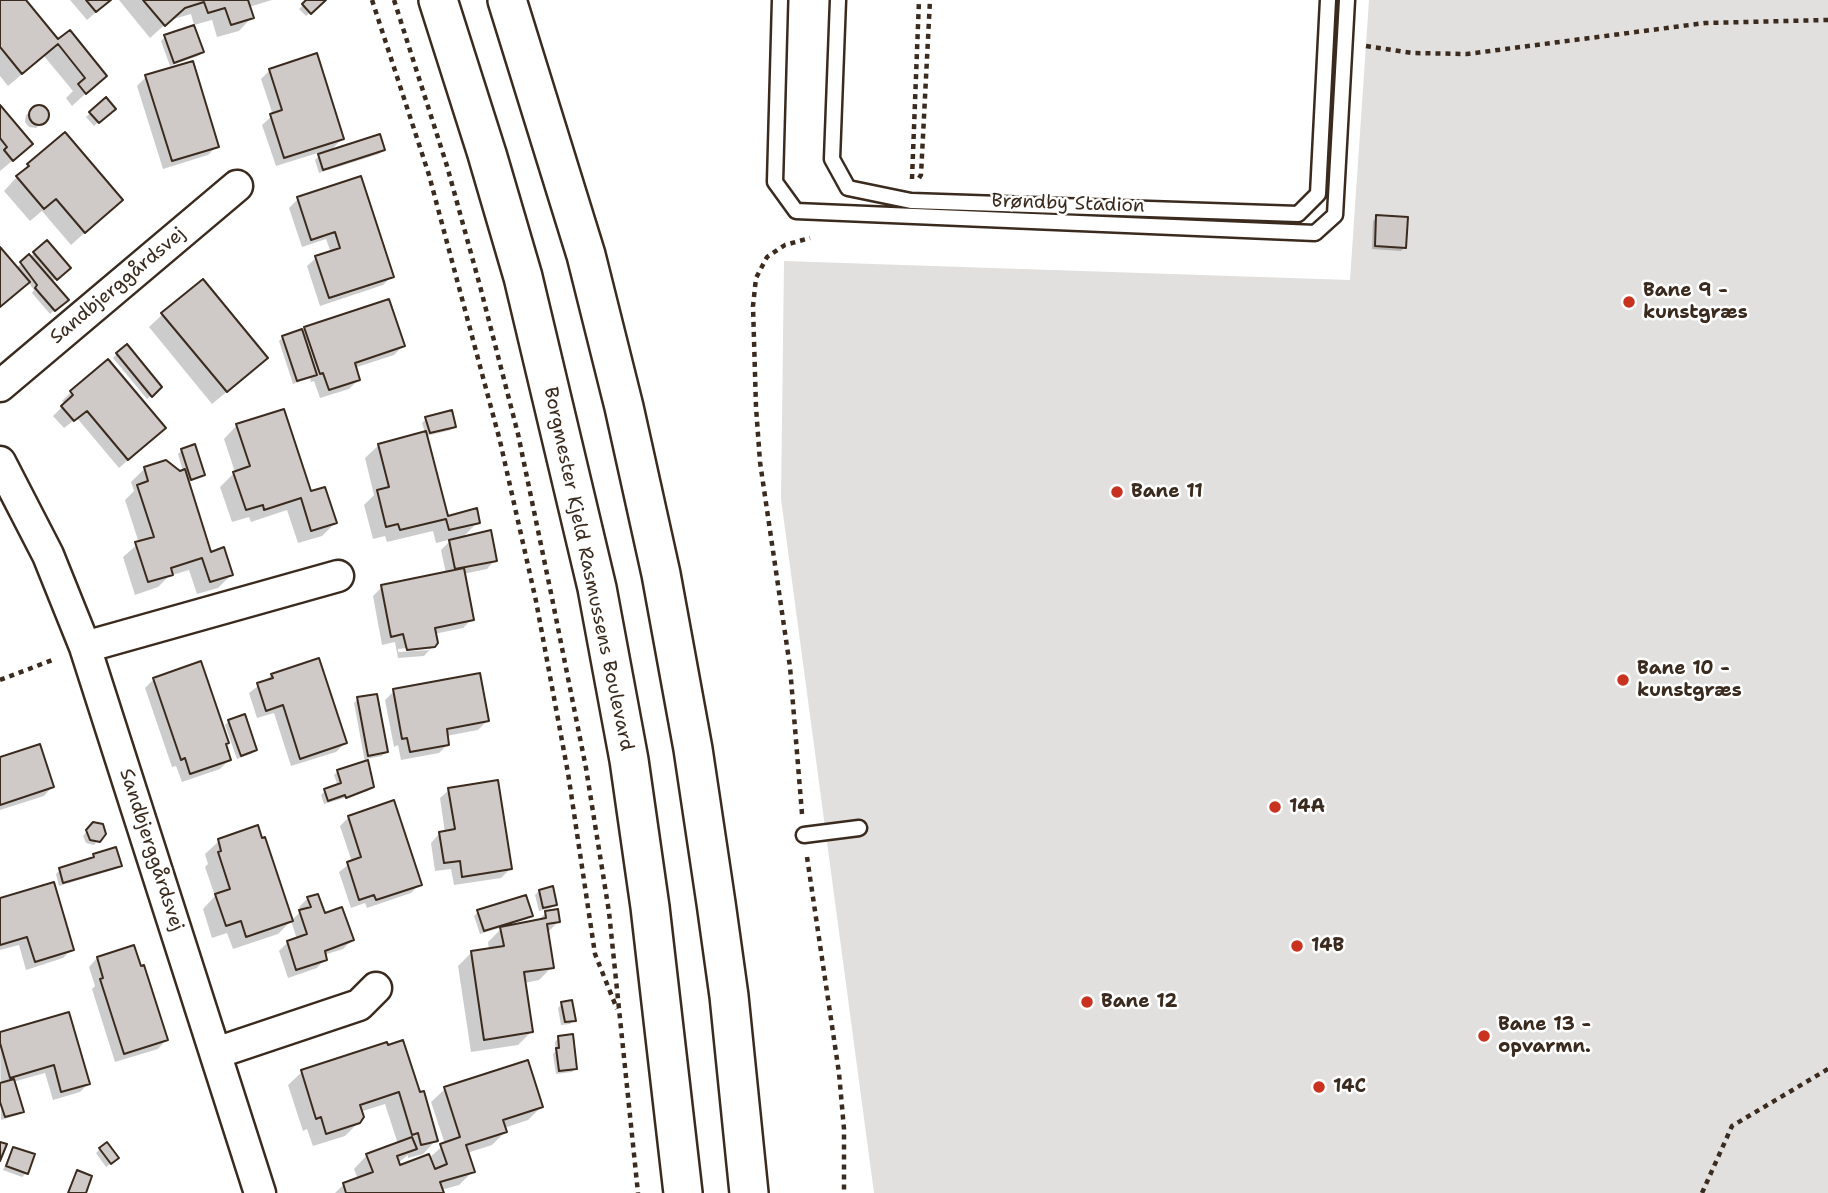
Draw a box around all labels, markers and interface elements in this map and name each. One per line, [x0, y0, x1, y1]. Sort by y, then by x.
street label: Brøndby Stadion [991, 190, 1145, 218]
street label: Sandbjerggårdsvej [46, 223, 190, 349]
place label: Bane 9 - kunstgræs [1643, 280, 1748, 324]
marker: Bane 9 - kunstgræs [1621, 294, 1637, 310]
street label: Borgmester Kjeld Rasmussens Boulevard [538, 385, 638, 753]
place label: Bane 11 [1131, 481, 1203, 503]
marker: Bane 11 [1109, 484, 1125, 500]
place label: Bane 10 - kunstgræs [1637, 658, 1742, 702]
marker: Bane 10 - kunstgræs [1615, 672, 1631, 688]
street label: Sandbjerggårdsvej [114, 766, 188, 934]
place label: 14A [1289, 796, 1325, 818]
marker: 14A [1267, 799, 1283, 815]
place label: 14B [1311, 935, 1344, 957]
marker: 14B [1289, 938, 1305, 954]
place label: Bane 12 [1101, 991, 1178, 1013]
marker: Bane 12 [1079, 994, 1095, 1010]
place label: Bane 13 - opvarmn. [1498, 1014, 1591, 1058]
marker: Bane 13 - opvarmn. [1476, 1028, 1492, 1044]
place label: 14C [1333, 1076, 1366, 1098]
marker: 14C [1311, 1079, 1327, 1095]

